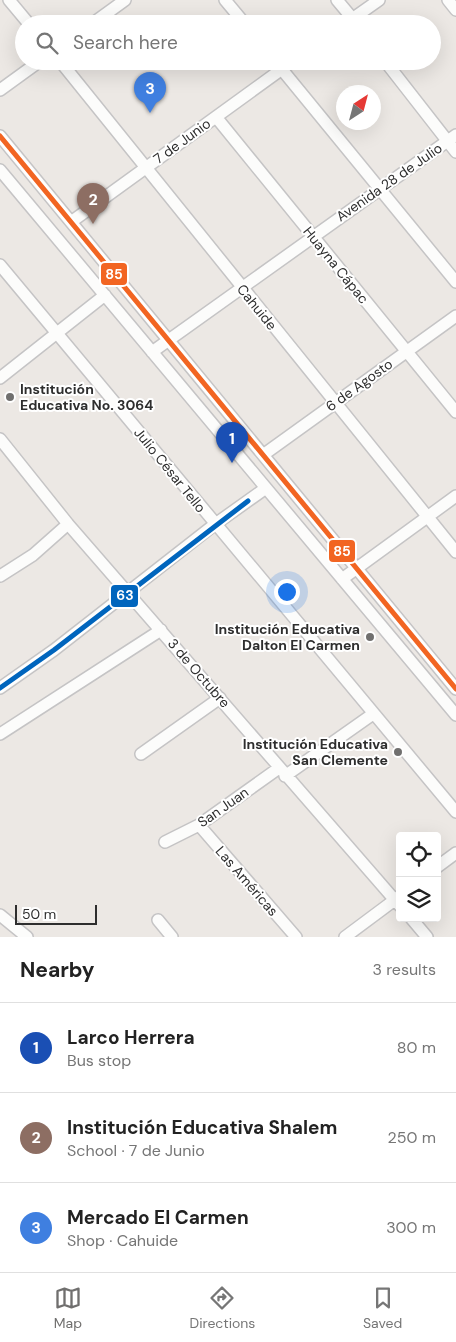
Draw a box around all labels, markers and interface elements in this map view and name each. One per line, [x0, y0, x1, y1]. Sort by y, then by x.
search box [15, 15, 441, 70]
icon: search [33, 29, 61, 57]
text: Search here [73, 30, 178, 55]
pin: 3 [134, 72, 166, 113]
north arrow [336, 85, 381, 130]
street label: 7 de Junio [150, 114, 214, 168]
street label: Avenida 28 de Julio [332, 139, 446, 225]
pin: 2 [77, 183, 109, 224]
street label: Huayna Cápac [299, 223, 373, 307]
line badge: 85 [100, 262, 128, 286]
text: 85 [105, 265, 123, 283]
street label: Cahuide [233, 280, 281, 334]
street label: 6 de Agosto [322, 355, 396, 415]
place label: Institución Educativa No. 3064 [20, 380, 153, 414]
marker: Institución Educativa No. 3064 [4, 391, 16, 403]
pin: 1 [216, 422, 248, 463]
street label: Julio César Tello [130, 424, 210, 516]
line badge: 85 [328, 539, 356, 563]
text: 85 [333, 542, 351, 560]
your location [274, 579, 300, 605]
line badge: 63 [110, 584, 139, 608]
text: 63 [116, 586, 134, 604]
place label: Institución Educativa Dalton El Carmen [215, 620, 360, 654]
marker: Institución Educativa Dalton El Carmen [364, 631, 376, 643]
street label: 3 de Octubre [164, 635, 234, 711]
place label: Institución Educativa San Clemente [243, 735, 388, 769]
marker: Institución Educativa San Clemente [392, 746, 404, 758]
street label: San Juan [194, 783, 252, 831]
map controls [396, 832, 441, 922]
button: locate [396, 832, 441, 877]
street label: Las Américas [212, 842, 282, 920]
button: layers [396, 877, 441, 922]
scale bar [15, 902, 98, 925]
text: 50 m [22, 905, 56, 923]
text: Nearby [20, 956, 94, 984]
text: 3 results [373, 959, 436, 980]
text: Larco Herrera [67, 1025, 195, 1050]
text: 1 [33, 1037, 39, 1058]
text: 80 m [397, 1037, 436, 1058]
text: Bus stop [67, 1050, 131, 1071]
text: Institución Educativa Shalem [67, 1115, 337, 1140]
text: 2 [31, 1127, 41, 1148]
text: 250 m [388, 1127, 436, 1148]
text: School · 7 de Junio [67, 1140, 205, 1161]
text: Mercado El Carmen [67, 1205, 249, 1230]
text: 3 [31, 1217, 41, 1238]
text: 300 m [386, 1217, 436, 1238]
text: Shop · Cahuide [67, 1230, 178, 1251]
tab: Map [54, 1284, 82, 1332]
tab: Directions [190, 1284, 255, 1332]
tab: Saved [363, 1284, 402, 1332]

